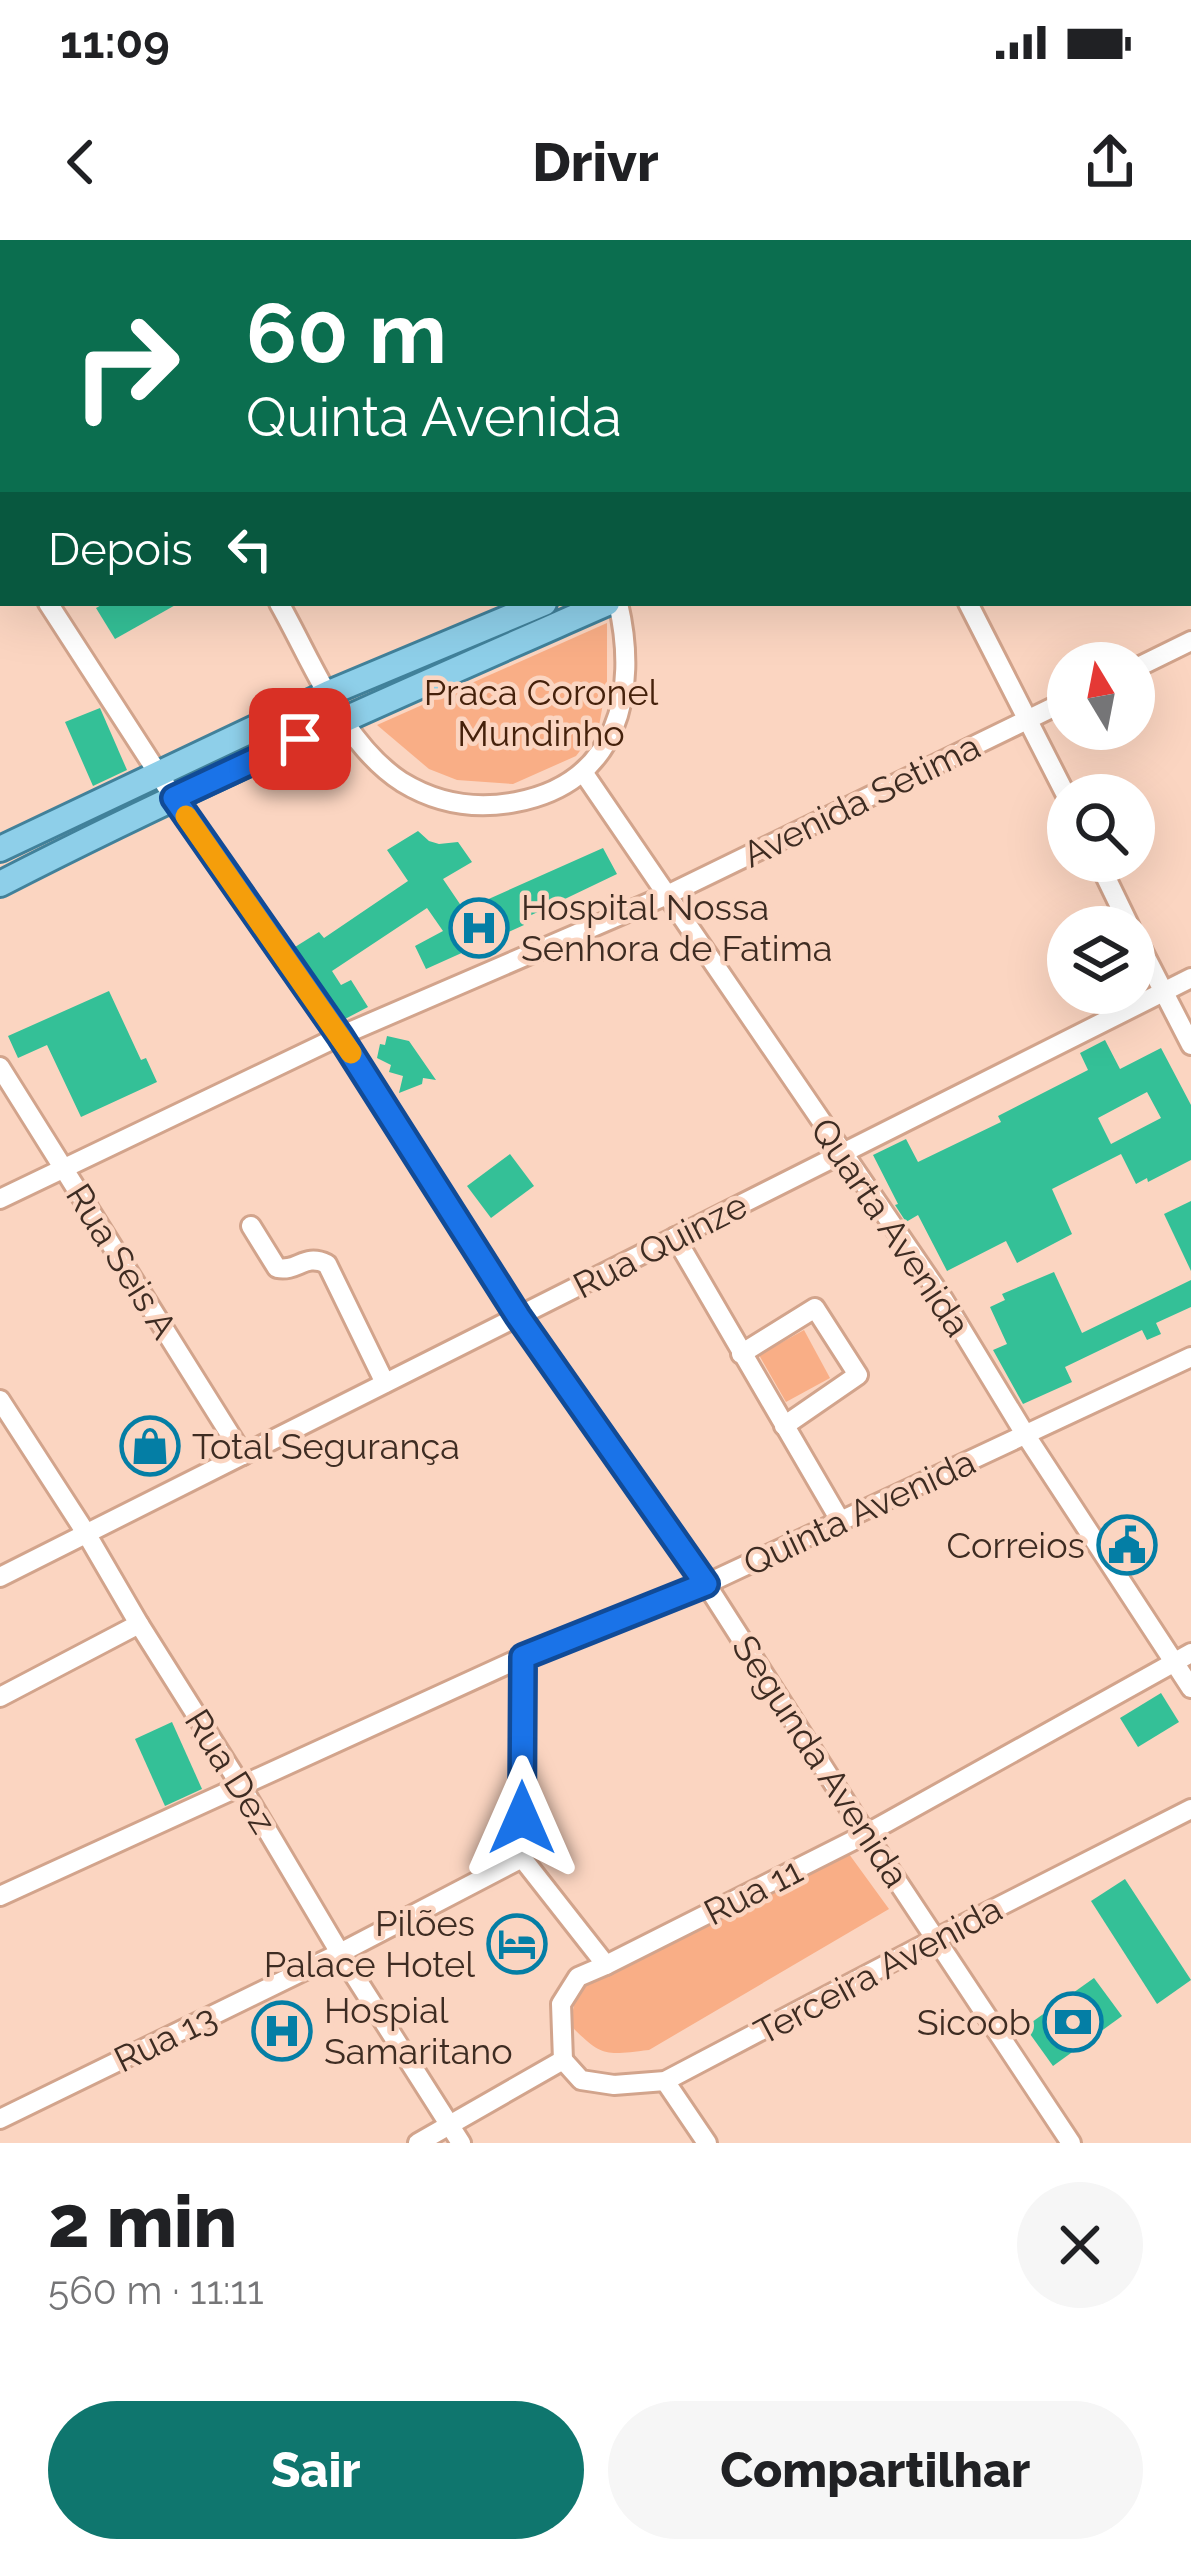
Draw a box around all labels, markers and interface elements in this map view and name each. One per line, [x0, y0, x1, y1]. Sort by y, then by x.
text: 11:09 [60, 16, 170, 69]
icon: back [48, 129, 114, 195]
icon: share [1077, 129, 1143, 195]
text: Drivr [532, 130, 659, 194]
text: 60 m [246, 284, 447, 383]
icon: right [48, 288, 204, 444]
text: Quinta Avenida [246, 385, 622, 449]
icon: left [217, 516, 283, 582]
text: Depois [48, 523, 193, 576]
north arrow [1047, 642, 1155, 750]
map controls [1047, 642, 1155, 1014]
park label: Praca Coronel Mundinho [424, 671, 659, 754]
pin [249, 688, 351, 790]
icon: arrive [267, 706, 333, 772]
street label: Avenida Setima [736, 725, 986, 875]
button: search [1047, 774, 1155, 882]
place label: Hospital Nossa Senhora de Fatima [521, 886, 832, 969]
hospital icon: Hospital Nossa Senhora de Fatima [448, 897, 510, 959]
button: layers [1047, 906, 1155, 1014]
street label: Quarta Avenida [803, 1110, 979, 1344]
street label: Rua Seis A [58, 1176, 186, 1346]
street label: Rua Quinze [566, 1183, 754, 1307]
shop icon: Total Segurança [119, 1415, 181, 1477]
place label: Total Segurança [192, 1425, 460, 1467]
street label: Quinta Avenida [737, 1440, 981, 1584]
public building icon: Correios [1096, 1514, 1158, 1576]
place label: Correios [946, 1524, 1085, 1566]
street label: Segunda Avenida [724, 1627, 918, 1895]
street label: Rua Dez [177, 1701, 285, 1841]
position arrow [459, 1755, 585, 1881]
street label: Rua 11 [697, 1849, 809, 1933]
street label: Terceira Avenida [747, 1887, 1009, 2053]
place label: Pilões Palace Hotel [264, 1902, 475, 1985]
hotel icon: Pilões Palace Hotel [486, 1913, 548, 1975]
place label: Hospial Samaritano [324, 1989, 513, 2072]
bank icon: Sicoob [1042, 1991, 1104, 2053]
street label: Rua 13 [107, 1995, 223, 2081]
hospital icon: Hospial Samaritano [251, 2000, 313, 2062]
place label: Sicoob [917, 2001, 1031, 2043]
text: 2 min [48, 2179, 237, 2264]
button: close [1017, 2182, 1143, 2308]
text: 560 m · 11:11 [48, 2267, 264, 2313]
button: Sair [48, 2401, 584, 2539]
button: Compartilhar [608, 2401, 1143, 2539]

